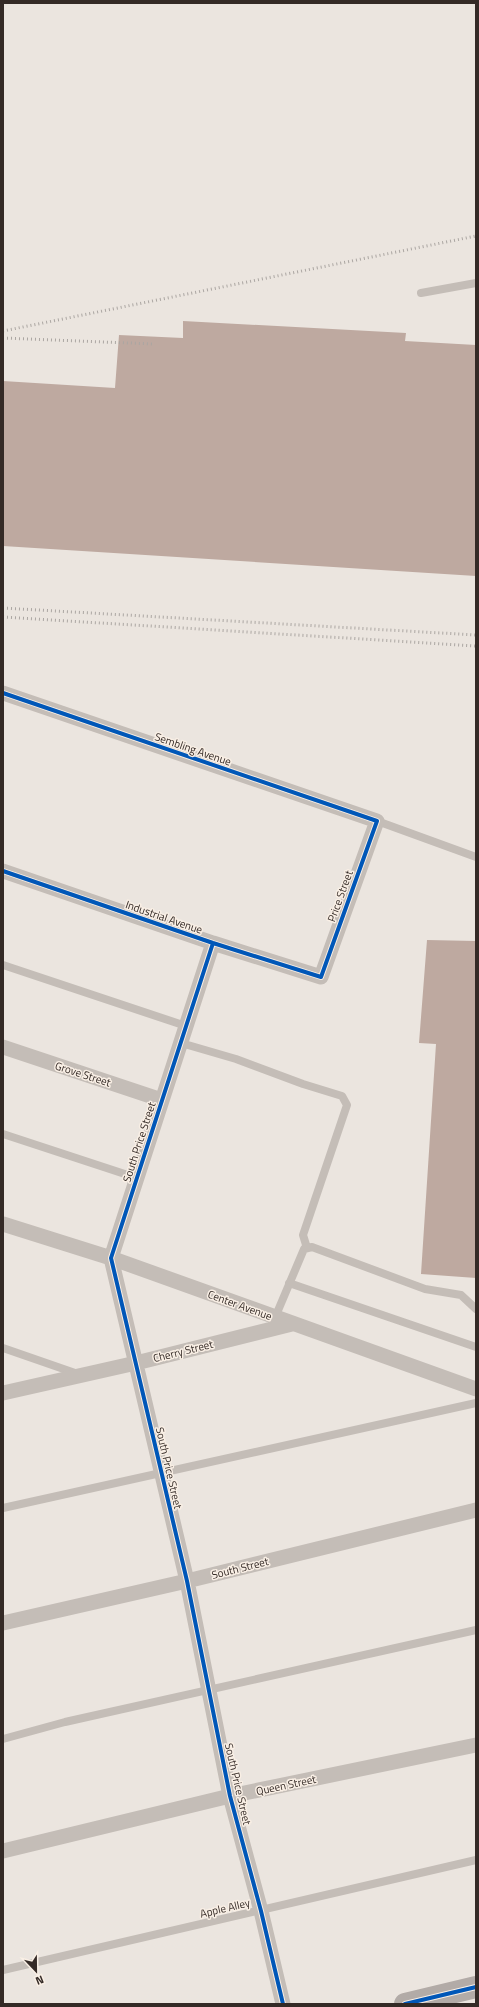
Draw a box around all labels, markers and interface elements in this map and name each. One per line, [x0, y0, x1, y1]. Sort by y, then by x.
street label: Sembling Avenue [153, 728, 234, 770]
street label: Price Street [323, 868, 357, 924]
street label: Industrial Avenue [123, 896, 205, 938]
street label: Grove Street [53, 1057, 113, 1091]
street label: South Price Street [118, 1100, 160, 1184]
street label: Center Avenue [206, 1286, 275, 1324]
street label: Cherry Street [151, 1336, 215, 1366]
street label: South Price Street [152, 1425, 186, 1511]
street label: South Street [210, 1553, 270, 1583]
street label: South Price Street [221, 1741, 255, 1827]
street label: Queen Street [255, 1771, 318, 1799]
street label: Apple Alley [198, 1894, 252, 1922]
north arrow [16, 1951, 56, 1991]
text: N [33, 1971, 46, 1989]

